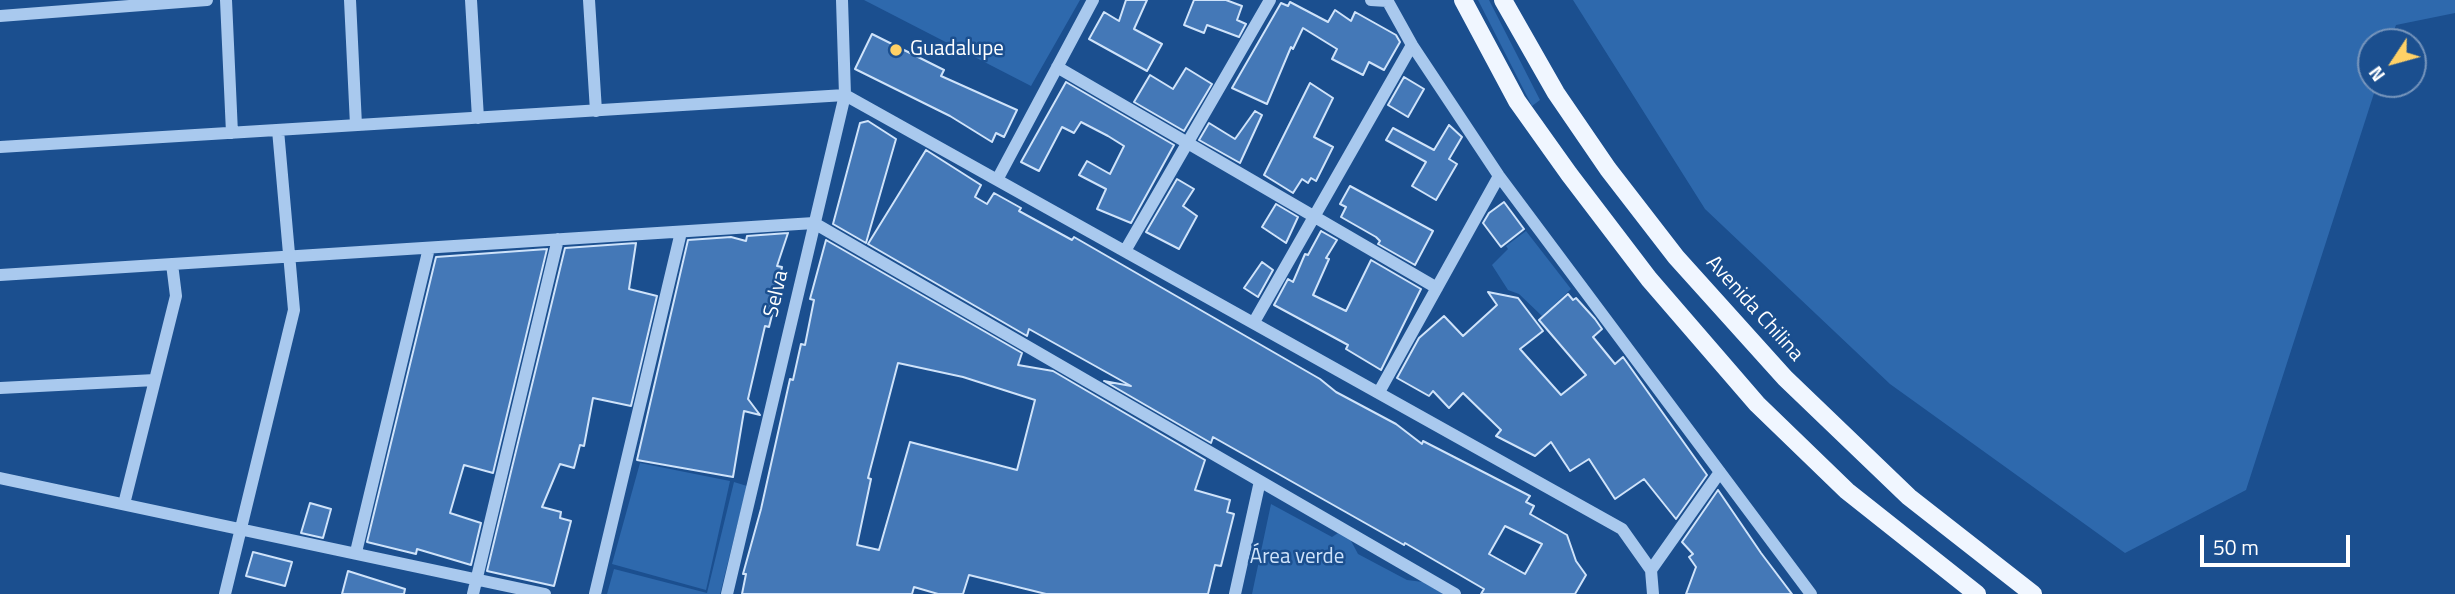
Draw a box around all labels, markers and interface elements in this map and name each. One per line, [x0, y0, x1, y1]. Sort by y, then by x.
north arrow [2357, 28, 2427, 98]
place label: Guadalupe [910, 37, 1004, 63]
marker: Guadalupe [888, 42, 904, 58]
text: N [2361, 61, 2392, 88]
street label: Avenida Chilina [1700, 251, 1808, 367]
street label: Selva [759, 268, 795, 320]
scale bar [2203, 520, 2354, 564]
text: 50 m [2213, 531, 2259, 563]
park label: Área verde [1250, 545, 1344, 571]

